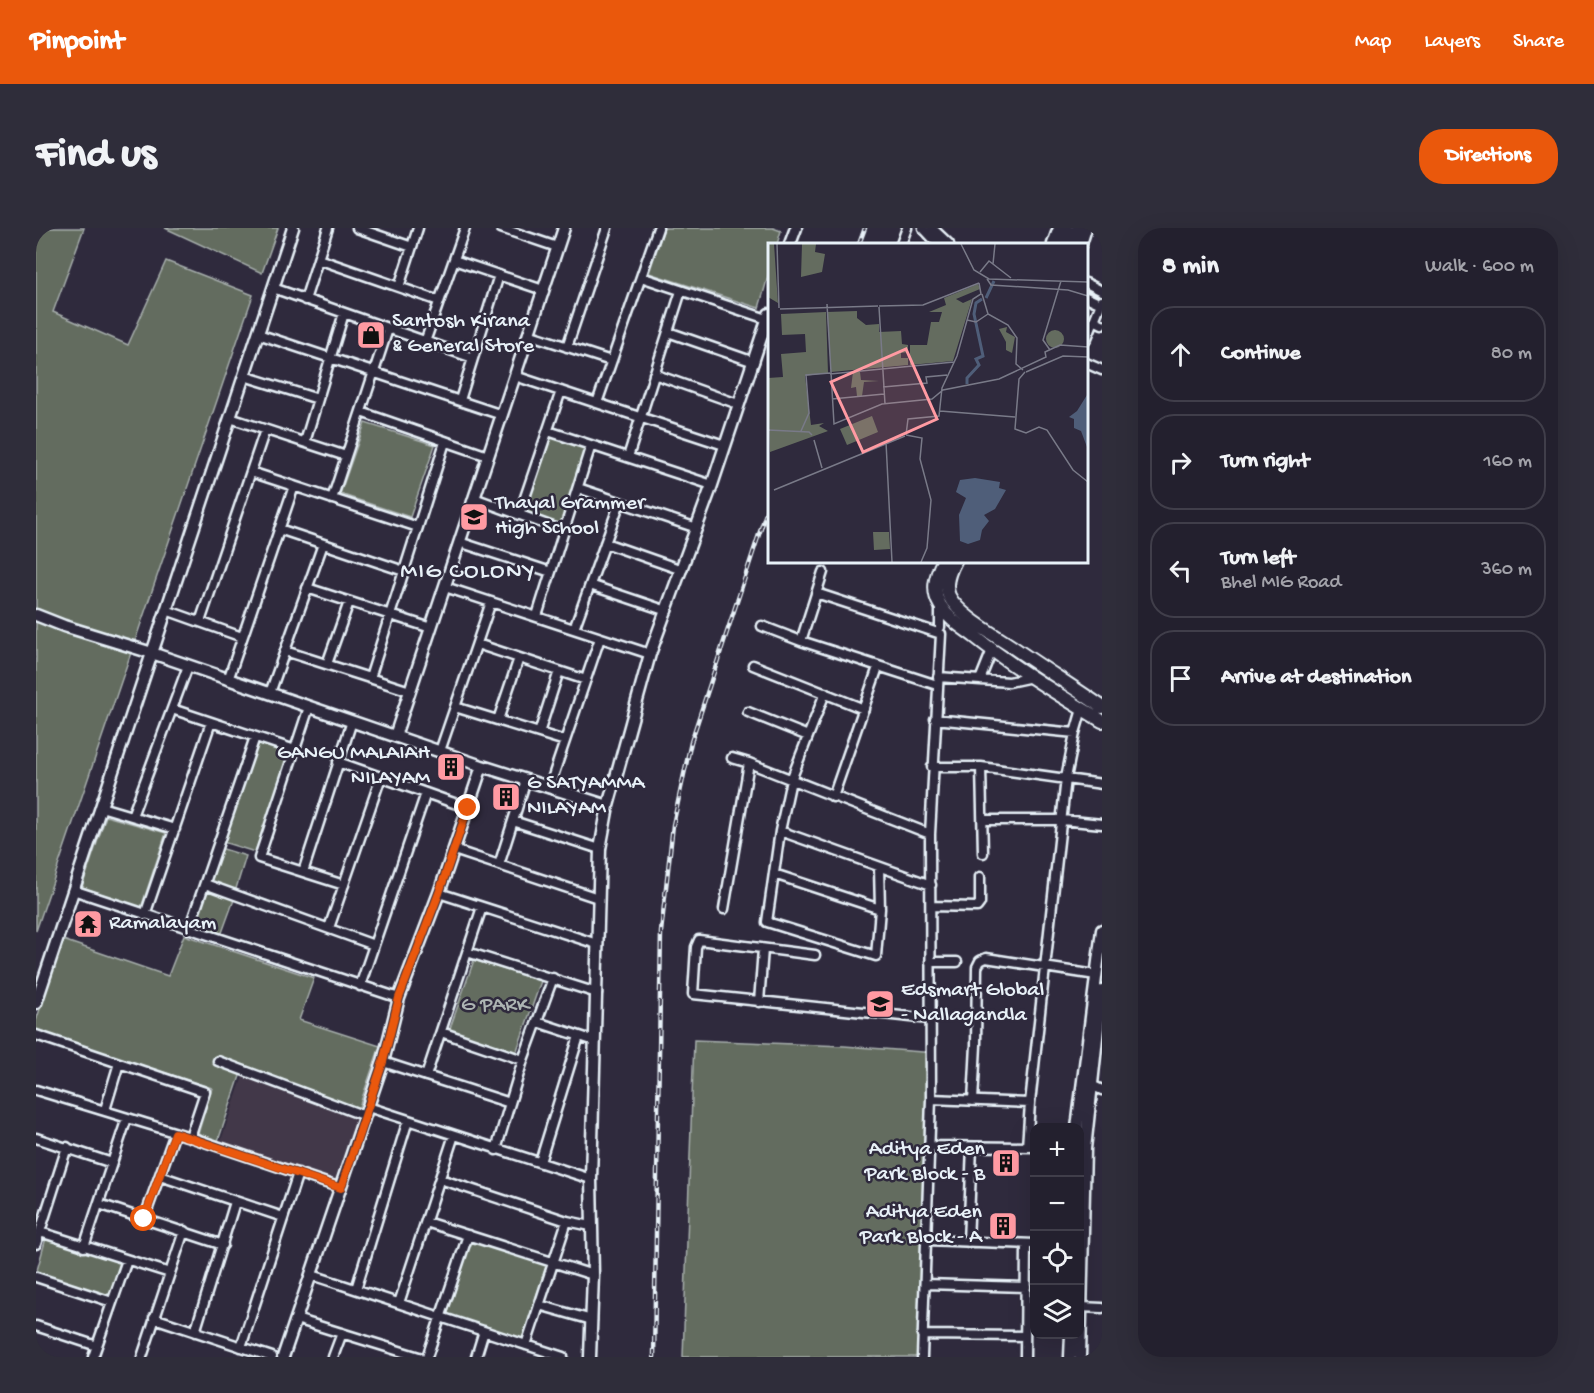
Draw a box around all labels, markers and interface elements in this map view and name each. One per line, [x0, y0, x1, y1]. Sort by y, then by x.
text: Pinpoint [30, 26, 124, 59]
text: Map [1355, 30, 1391, 55]
text: Layers [1424, 30, 1480, 55]
text: Share [1513, 30, 1564, 55]
button: Directions [1419, 129, 1558, 184]
text: Find us [36, 132, 156, 181]
inset map [768, 243, 1087, 562]
text: 8 min [1162, 252, 1219, 283]
text: Walk · 600 m [1425, 256, 1534, 279]
place label: Santosh Kirana & General Store [392, 309, 535, 360]
shop icon: Santosh Kirana & General Store [355, 319, 387, 351]
icon: ahead [1164, 338, 1197, 371]
text: Continue [1221, 341, 1301, 367]
text: 80 m [1491, 343, 1532, 366]
icon: right [1164, 446, 1197, 479]
text: Turn right [1221, 449, 1309, 475]
text: 160 m [1483, 451, 1532, 474]
place label: Thayal Grammer High School [493, 491, 647, 542]
school or university icon: Thayal Grammer High School [458, 501, 490, 533]
text: Turn left [1221, 546, 1295, 572]
icon: left [1164, 554, 1197, 587]
district label: MIG COLONY [400, 558, 536, 587]
text: 360 m [1481, 559, 1532, 582]
text: Bhel MIG Road [1221, 572, 1341, 595]
icon: arrive [1164, 662, 1197, 695]
text: Arrive at destination [1221, 665, 1411, 691]
place label: GANGU MALAIAH NILAYAM [277, 741, 431, 792]
building icon: GANGU MALAIAH NILAYAM [435, 751, 467, 783]
place label: G SATYAMMA NILAYAM [527, 771, 645, 822]
building icon: G SATYAMMA NILAYAM [490, 781, 522, 813]
route end [454, 794, 480, 820]
temple icon: Ramalayam [72, 908, 104, 940]
place label: Ramalayam [109, 911, 217, 937]
place label: Edsmart Global - Nallagandla [901, 978, 1044, 1029]
school or university icon: Edsmart Global - Nallagandla [864, 988, 896, 1020]
park label: G PARK [461, 993, 532, 1019]
map controls [1030, 1123, 1084, 1339]
button: + [1030, 1123, 1084, 1177]
place label: Aditya Eden Park Block - B [863, 1137, 986, 1188]
building icon: Aditya Eden Park Block - B [990, 1147, 1022, 1179]
button: − [1030, 1177, 1084, 1231]
place label: Aditya Eden Park Block - A [859, 1200, 983, 1251]
route start [130, 1205, 156, 1231]
building icon: Aditya Eden Park Block - A [987, 1210, 1019, 1242]
button: locate [1030, 1231, 1084, 1285]
button: layers [1030, 1285, 1084, 1339]

